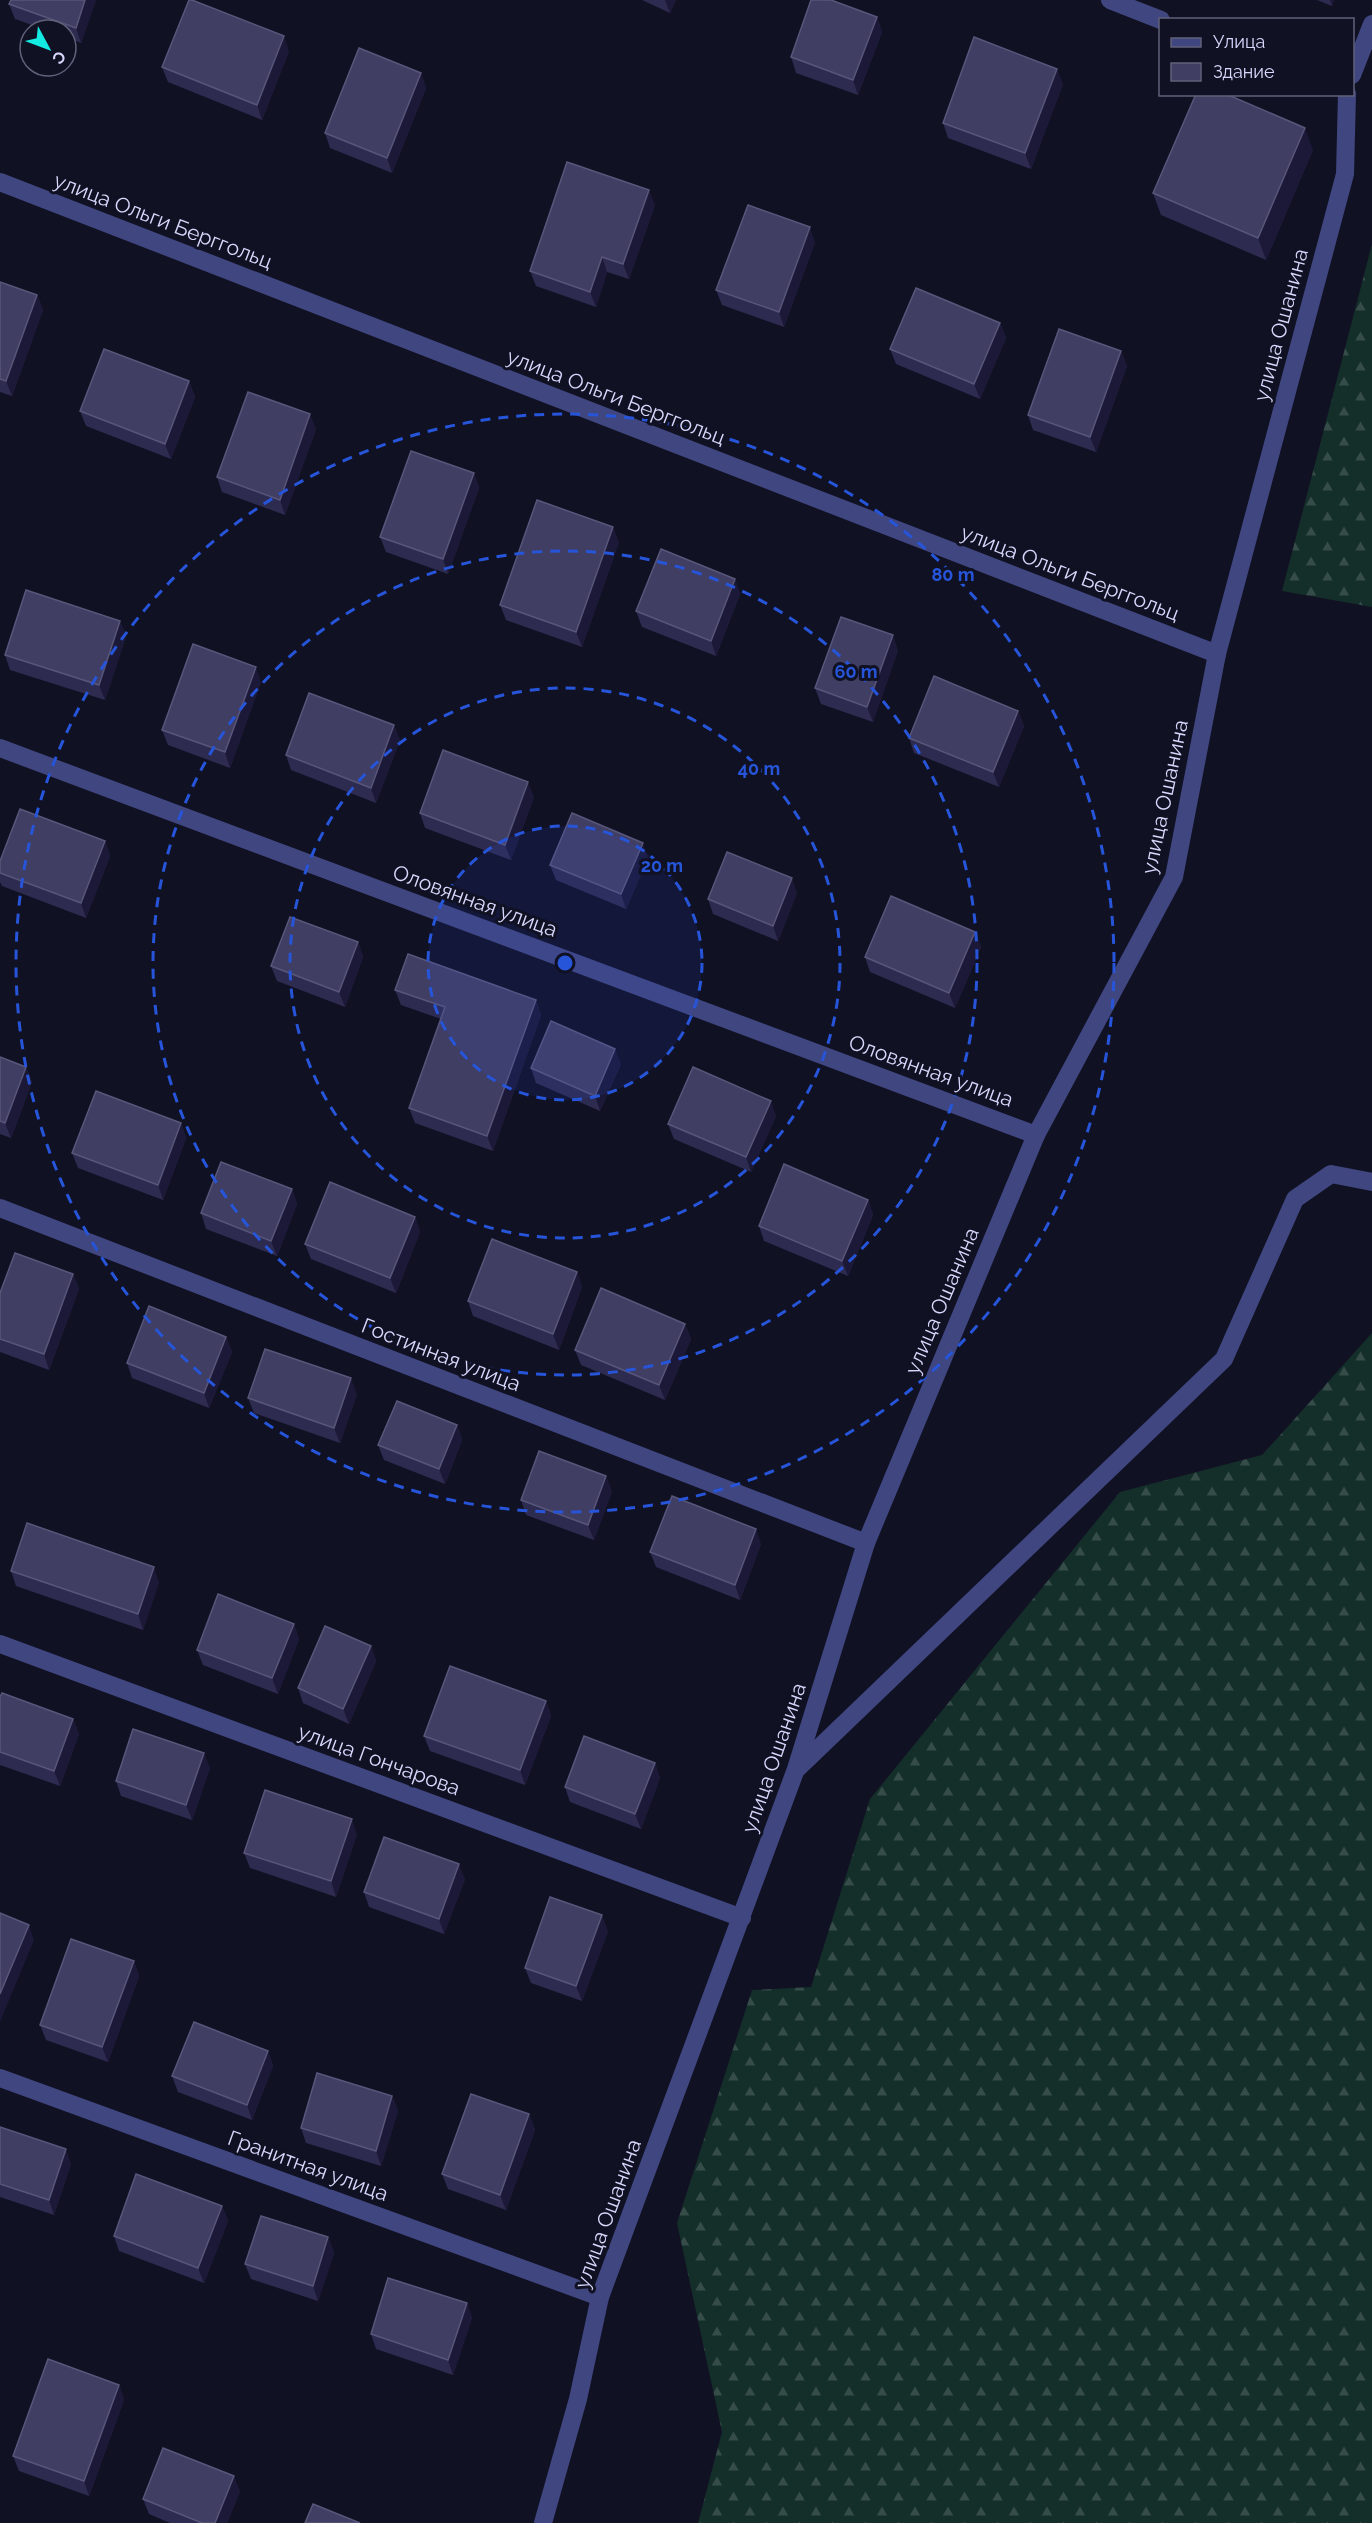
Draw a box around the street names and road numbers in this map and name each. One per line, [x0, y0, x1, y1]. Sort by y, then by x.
street label: улица Ольги Берггольц [50, 167, 276, 274]
street label: улица Ошанина [1248, 246, 1313, 404]
street label: улица Ольги Берггольц [503, 343, 729, 450]
street label: улица Ольги Берггольц [957, 519, 1183, 626]
street label: улица Ошанина [1136, 717, 1193, 876]
street label: Оловянная улица [389, 859, 561, 942]
street label: Оловянная улица [845, 1029, 1017, 1112]
street label: улица Ошанина [899, 1224, 984, 1378]
street label: Гостинная улица [358, 1313, 524, 1396]
street label: улица Ошанина [736, 1680, 811, 1836]
street label: улица Гончарова [295, 1719, 464, 1800]
street label: Гранитная улица [225, 2125, 392, 2206]
street label: улица Ошанина [569, 2136, 646, 2292]

